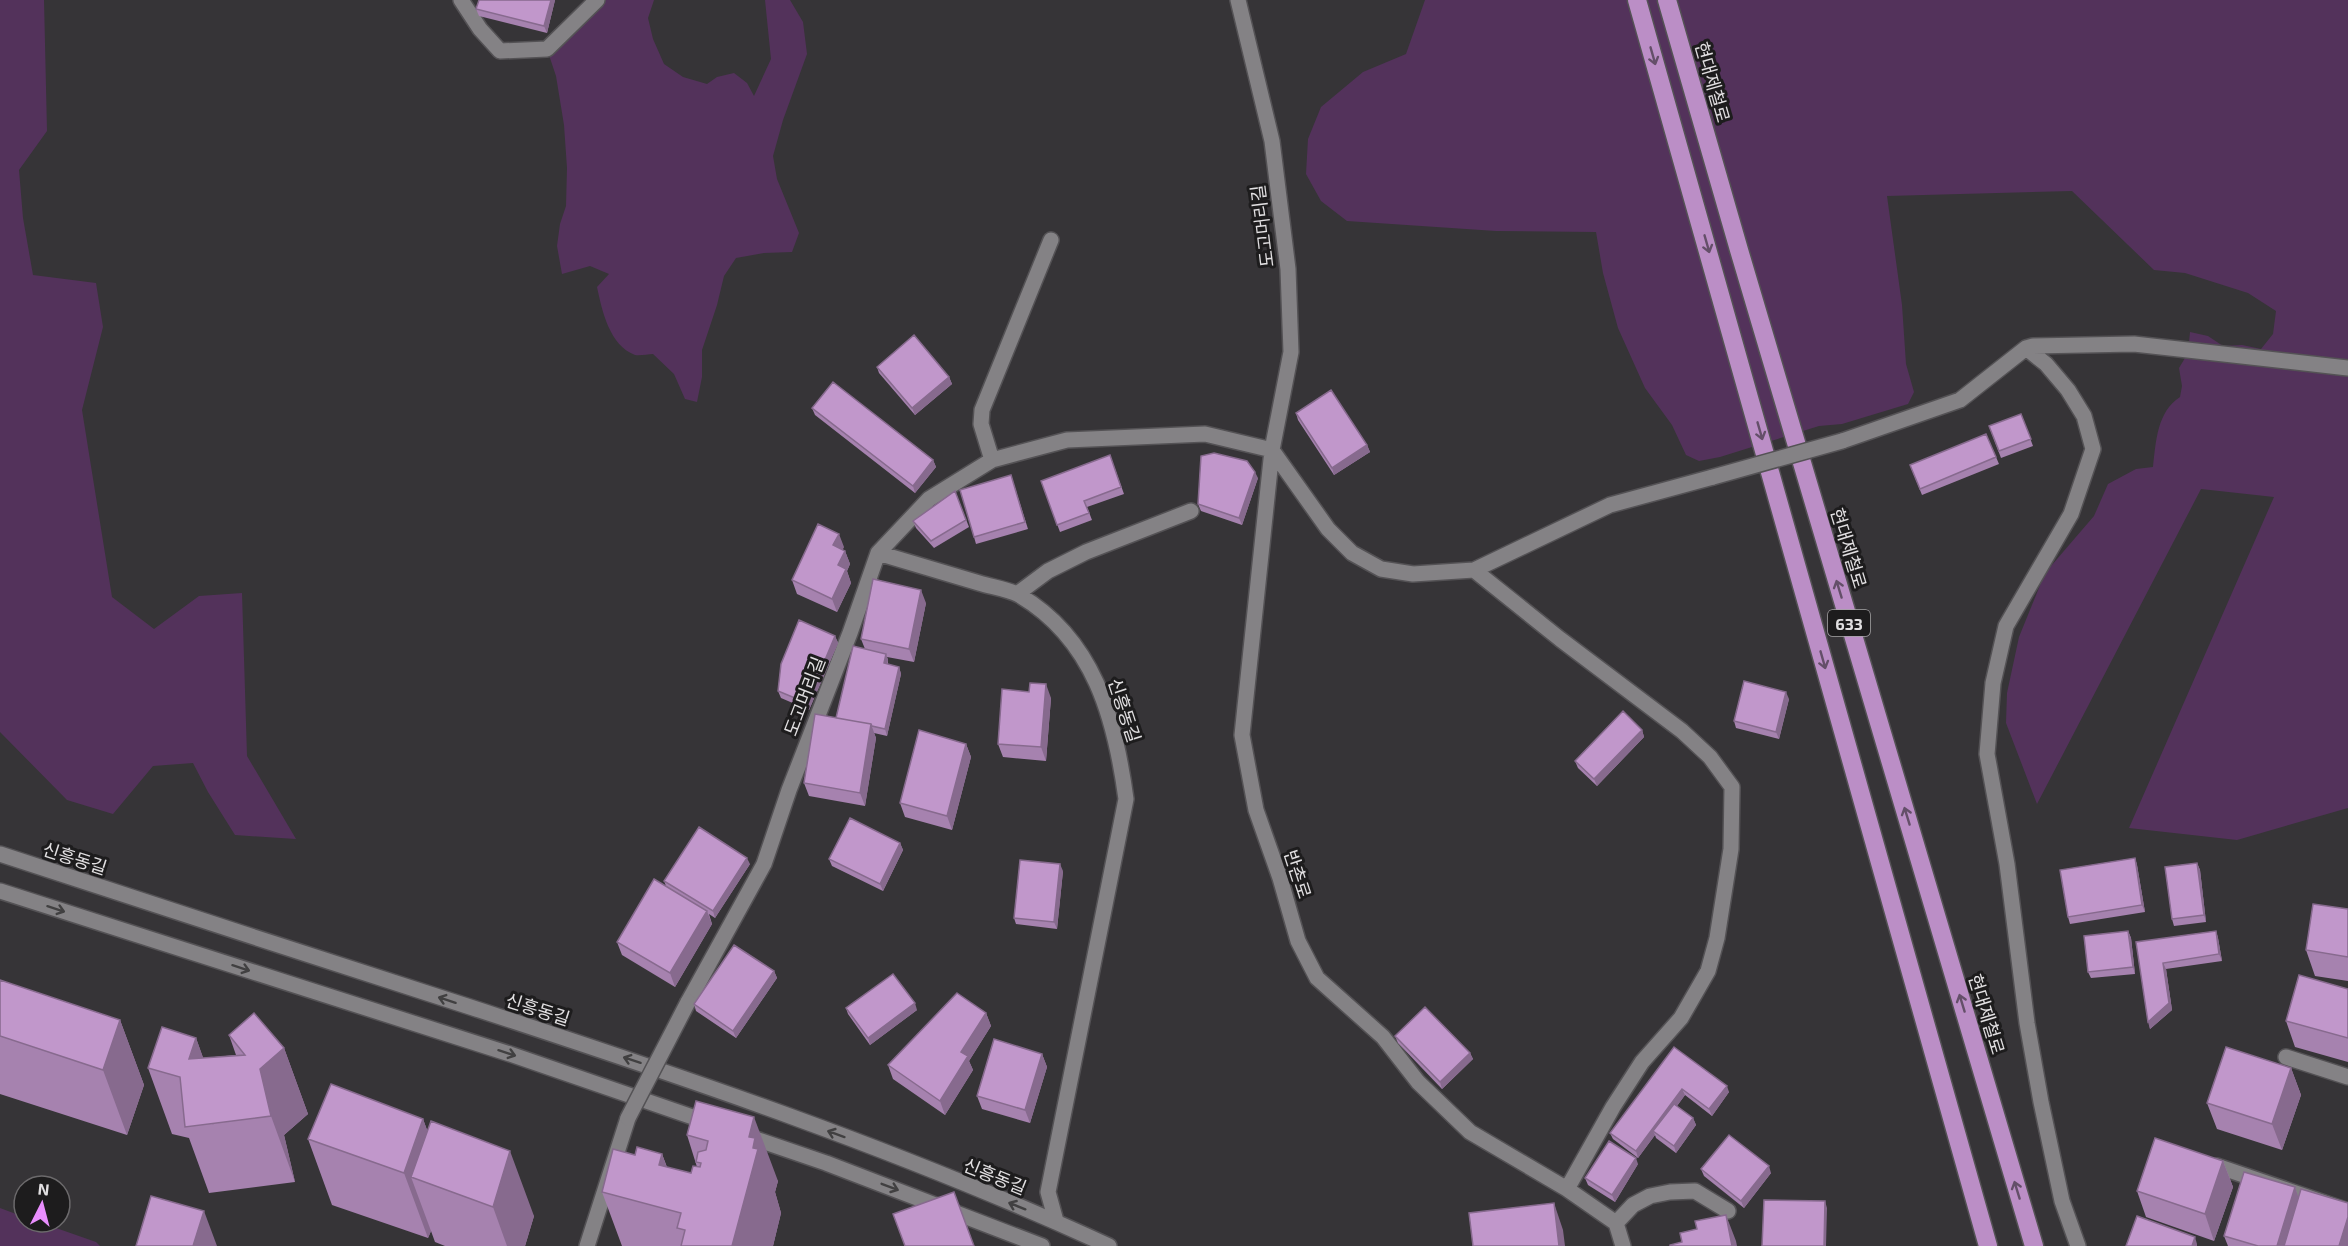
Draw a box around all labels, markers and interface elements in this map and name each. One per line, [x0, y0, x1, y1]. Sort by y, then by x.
street label: 현대제철로 [1691, 39, 1735, 125]
one-way arrow [1648, 46, 1659, 65]
street label: 도고머리길 [1246, 184, 1278, 268]
one-way arrow [1702, 234, 1713, 253]
one-way arrow [1754, 422, 1766, 441]
street label: 현대제철로 [1826, 505, 1872, 591]
one-way arrow [1833, 580, 1844, 599]
road number: 633 [1828, 610, 1870, 636]
one-way arrow [1818, 650, 1829, 669]
street label: 도고머리길 [779, 653, 829, 739]
street label: 신흥동길 [1104, 675, 1146, 745]
one-way arrow [1901, 807, 1912, 826]
street label: 신흥동길 [40, 837, 110, 879]
street label: 반촌로 [1280, 847, 1316, 901]
one-way arrow [46, 904, 65, 915]
one-way arrow [231, 963, 250, 974]
street label: 현대제철로 [1964, 971, 2010, 1057]
street label: 신흥동길 [503, 988, 573, 1030]
one-way arrow [438, 994, 457, 1005]
one-way arrow [1956, 994, 1967, 1013]
one-way arrow [497, 1049, 516, 1060]
one-way arrow [624, 1054, 642, 1065]
one-way arrow [827, 1127, 845, 1138]
street label: 신흥동길 [960, 1153, 1030, 1199]
north arrow [12, 1174, 72, 1234]
text: N [37, 1179, 50, 1199]
one-way arrow [2011, 1181, 2022, 1200]
one-way arrow [880, 1182, 898, 1193]
one-way arrow [1008, 1200, 1027, 1211]

